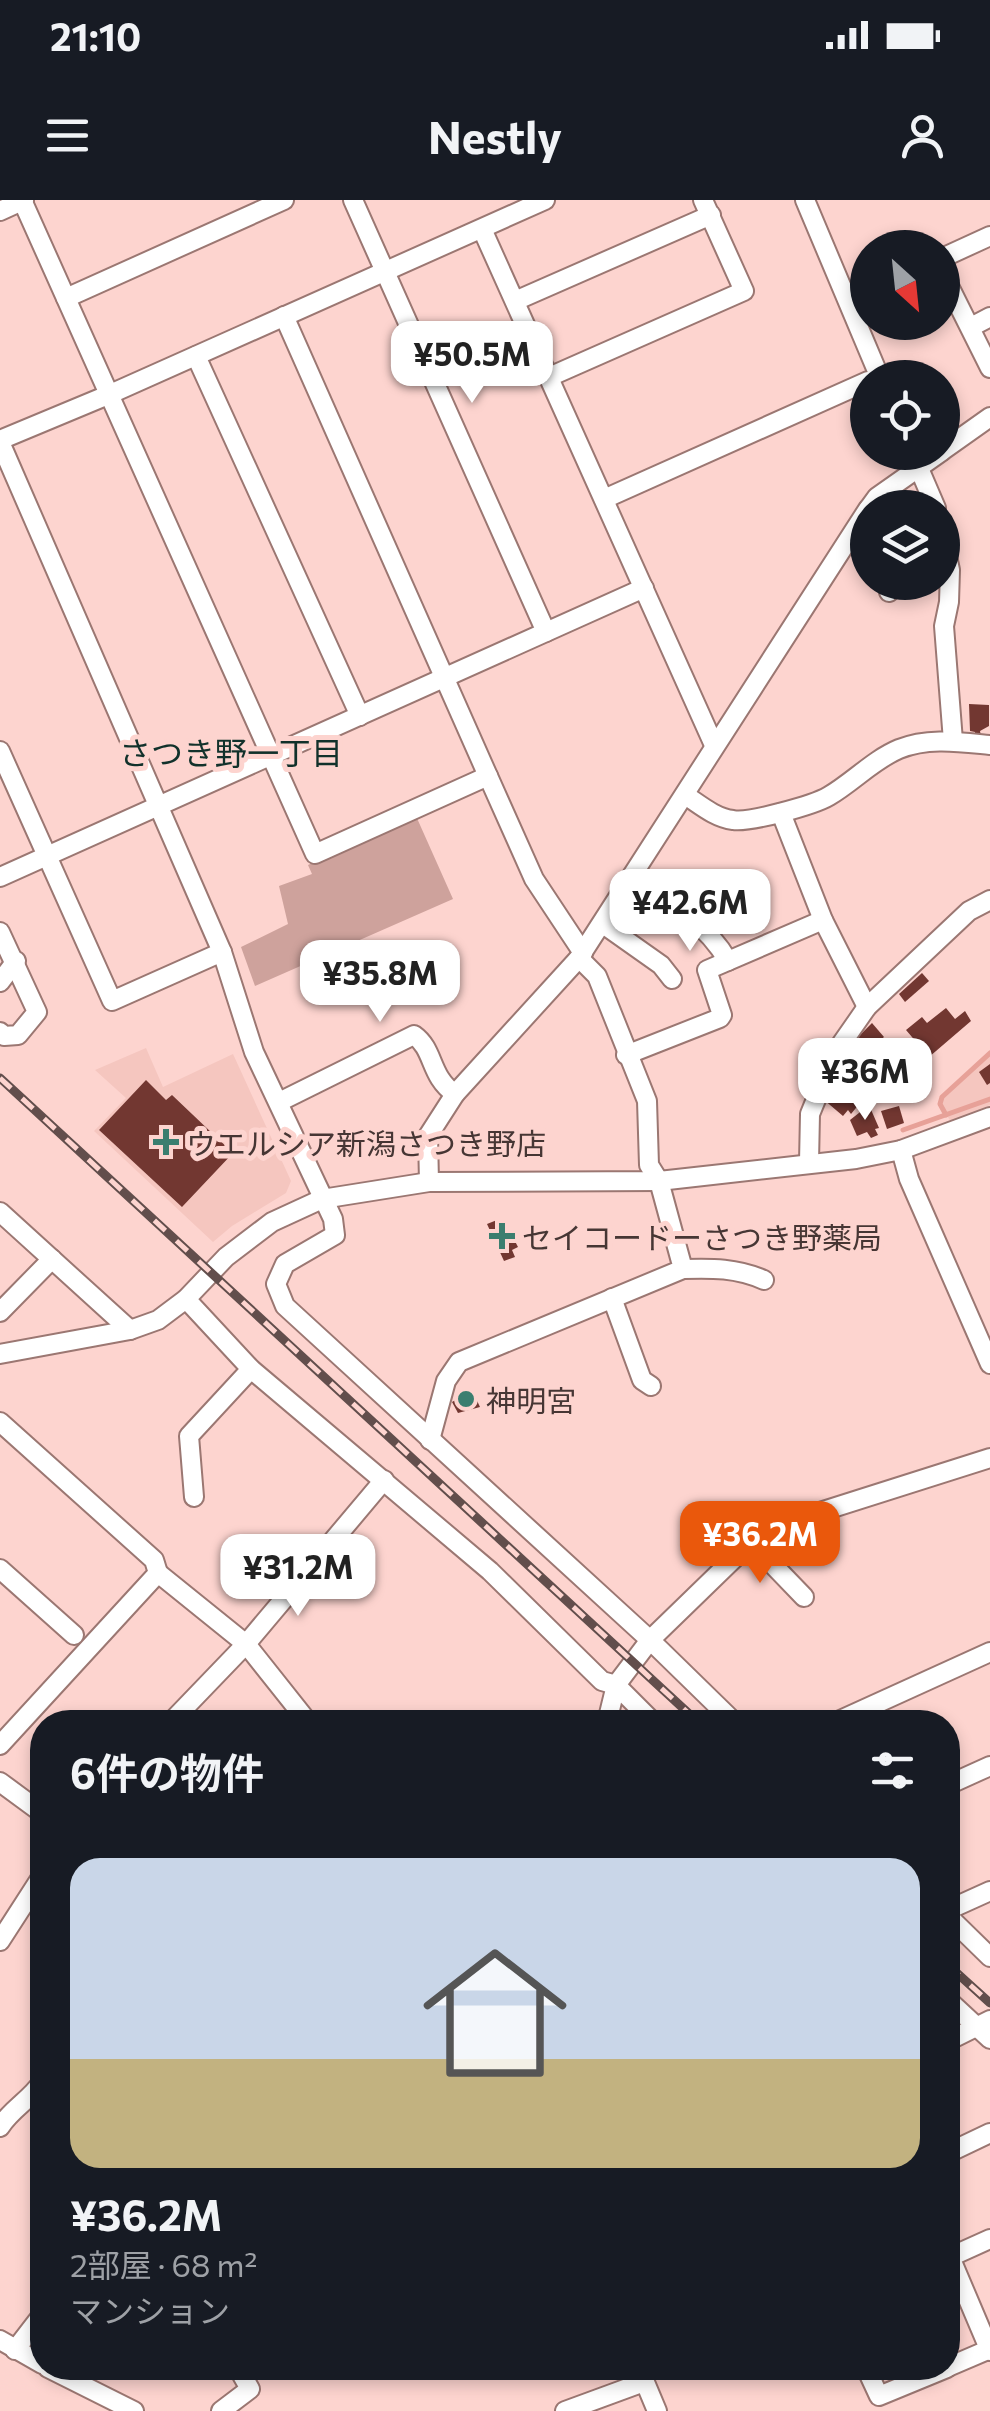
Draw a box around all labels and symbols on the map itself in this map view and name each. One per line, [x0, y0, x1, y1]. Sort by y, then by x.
north arrow [850, 230, 960, 340]
pin: ¥50.5M [391, 321, 553, 406]
district label: さつき野一丁目 [119, 732, 343, 772]
pin: ¥42.6M [609, 869, 771, 954]
pin: ¥35.8M [299, 940, 461, 1025]
pin: ¥36M [806, 1038, 924, 1123]
place label: ウエルシア新潟さつき野店 [186, 1124, 546, 1161]
marker: ウエルシア新潟さつき野店 [155, 1131, 177, 1153]
place label: セイコードーさつき野薬局 [522, 1218, 882, 1255]
marker: セイコードーさつき野薬局 [491, 1225, 513, 1247]
place label: 神明宮 [486, 1381, 576, 1418]
marker: 神明宮 [455, 1388, 477, 1410]
pin: ¥36.2M [679, 1501, 841, 1586]
pin: ¥31.2M [217, 1534, 379, 1619]

